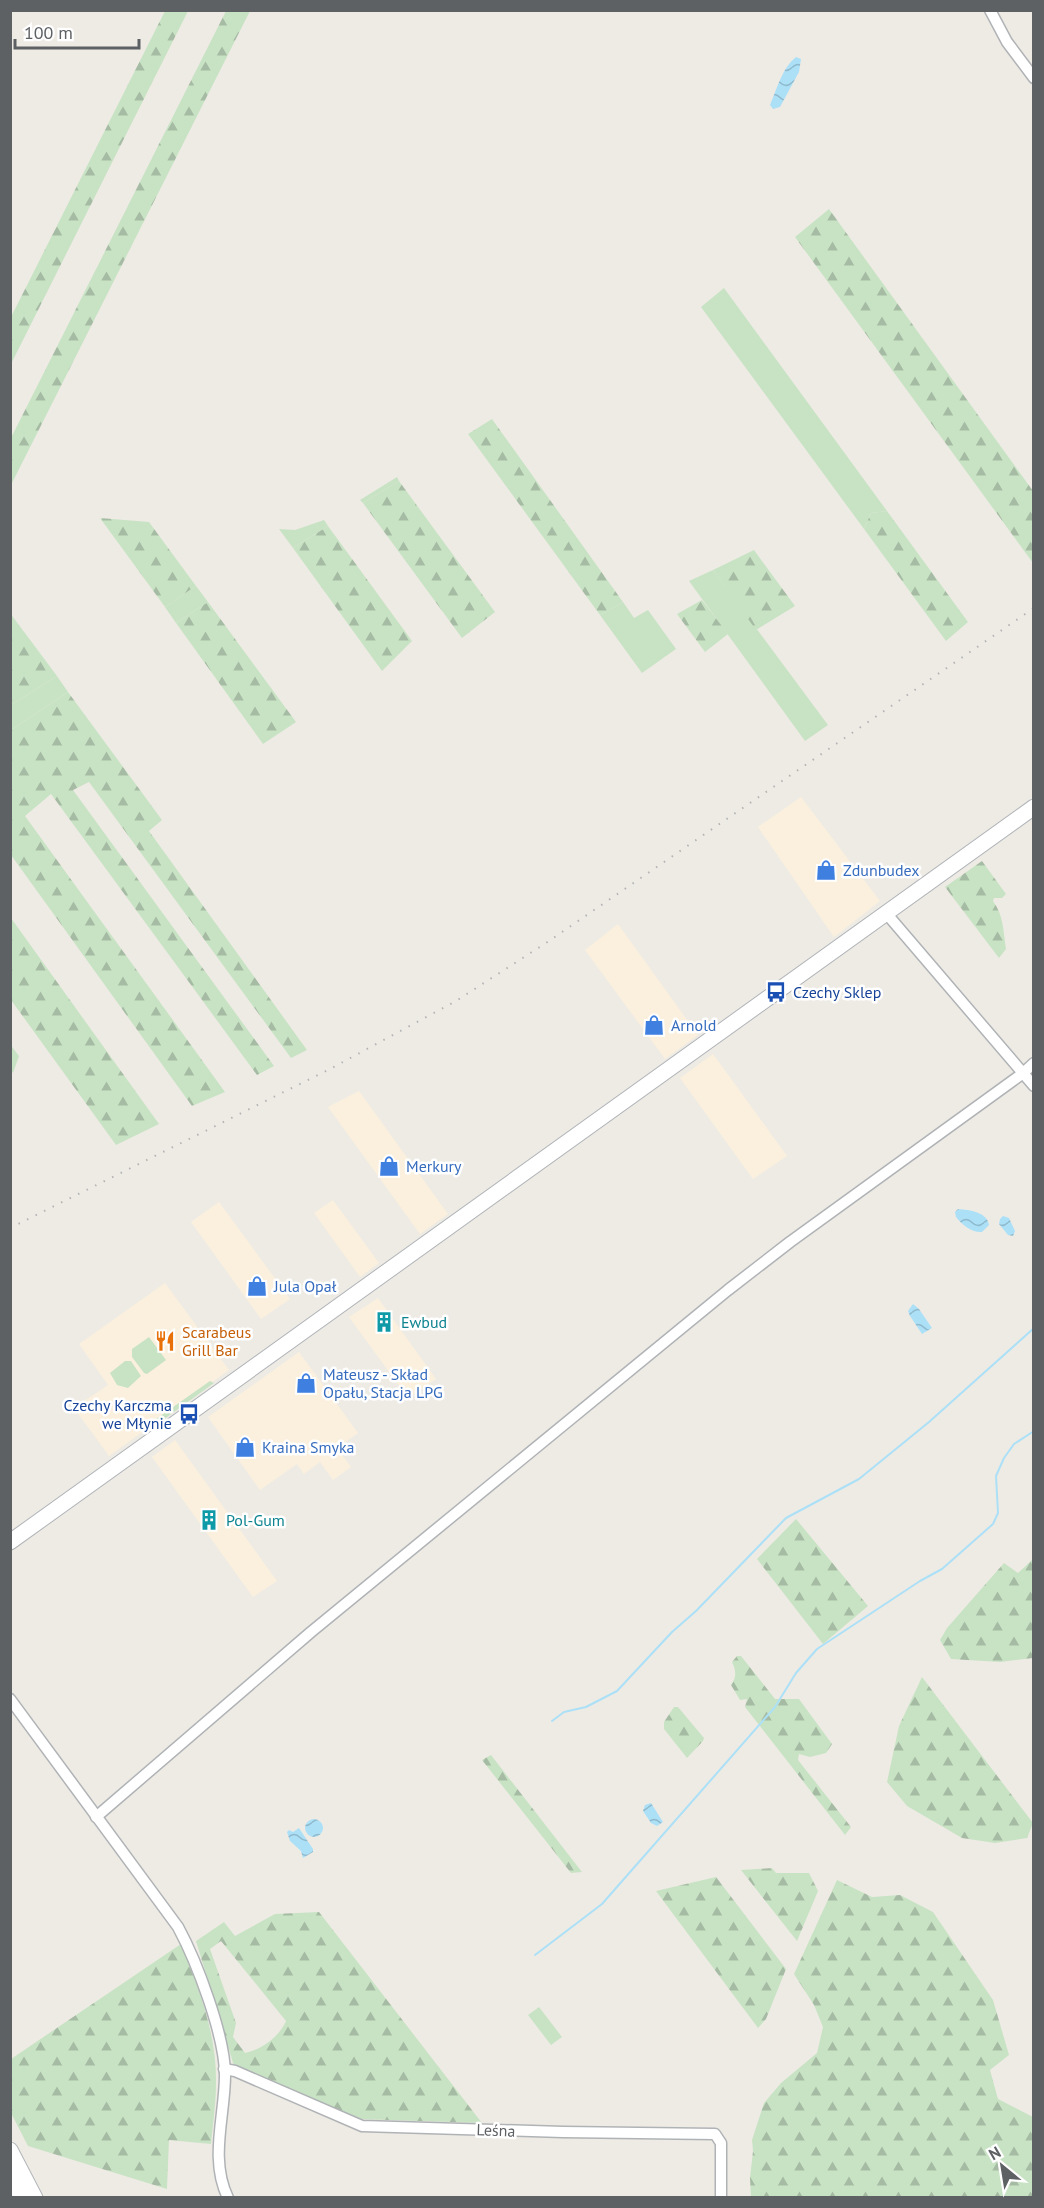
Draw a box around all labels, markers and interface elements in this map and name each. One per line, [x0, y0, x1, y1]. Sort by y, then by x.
scale bar [15, 12, 140, 50]
text: 100 m [24, 21, 73, 44]
shop icon: Zdunbudex [814, 858, 838, 882]
place label: Zdunbudex [843, 860, 920, 880]
bus stop icon: Czechy Sklep [764, 980, 788, 1004]
place label: Czechy Sklep [793, 982, 881, 1002]
shop icon: Arnold [642, 1013, 666, 1037]
place label: Arnold [671, 1015, 716, 1035]
shop icon: Merkury [377, 1154, 401, 1178]
place label: Merkury [406, 1156, 462, 1176]
shop icon: Jula Opał [245, 1274, 269, 1298]
place label: Jula Opał [273, 1276, 337, 1296]
building icon: Ewbud [372, 1310, 396, 1334]
place label: Ewbud [401, 1312, 447, 1332]
place label: Scarabeus Grill Bar [182, 1322, 251, 1360]
restaurant icon: Scarabeus Grill Bar [153, 1329, 177, 1353]
place label: Mateusz - Skład Opału, Stacja LPG [323, 1364, 443, 1402]
shop icon: Mateusz - Skład Opału, Stacja LPG [294, 1371, 318, 1395]
place label: Czechy Karczma we Młynie [64, 1395, 172, 1433]
bus stop icon: Czechy Karczma we Młynie [177, 1402, 201, 1426]
shop icon: Kraina Smyka [233, 1435, 257, 1459]
place label: Kraina Smyka [262, 1437, 354, 1457]
building icon: Pol-Gum [197, 1508, 221, 1532]
place label: Pol-Gum [226, 1510, 285, 1530]
street label: Leśna [476, 2119, 516, 2141]
north arrow [972, 2136, 1032, 2196]
text: N [985, 2142, 1004, 2164]

